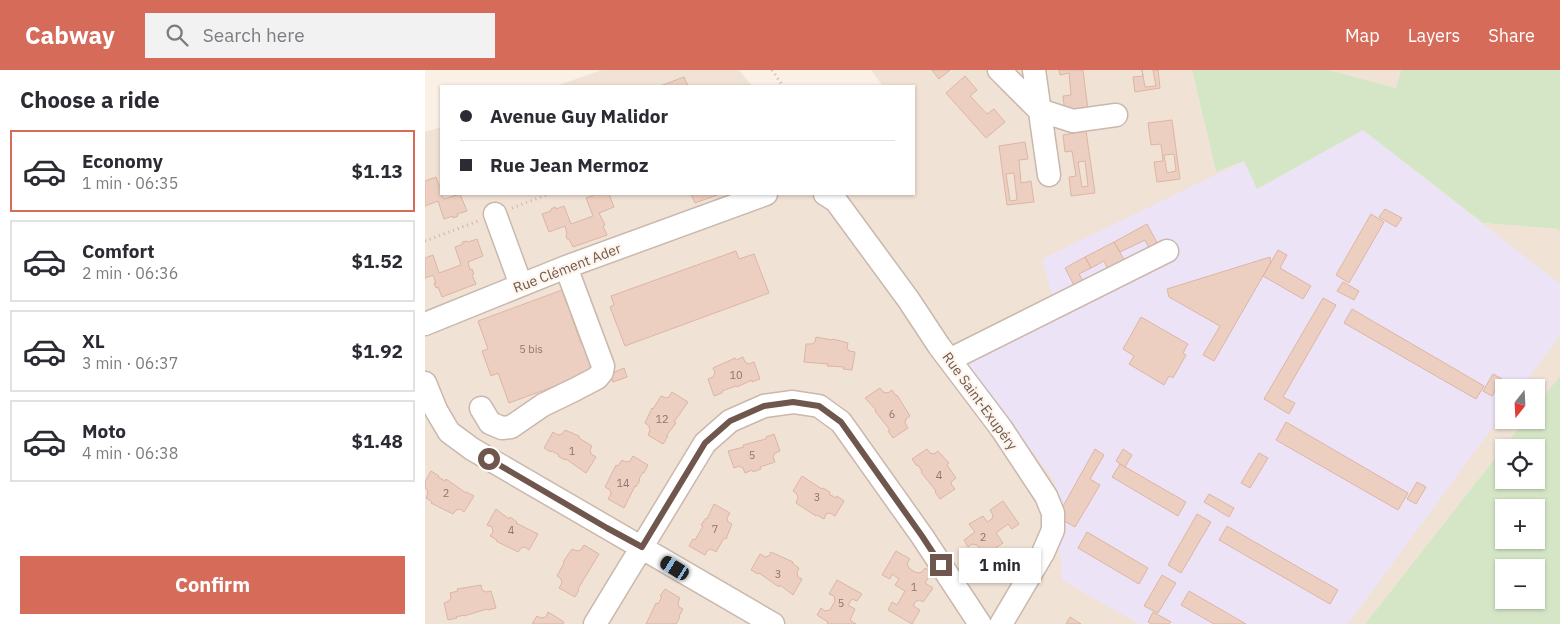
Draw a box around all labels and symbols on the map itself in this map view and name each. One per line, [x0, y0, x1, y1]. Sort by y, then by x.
street label: Rue Clément Ader [511, 239, 623, 297]
house number: 5 bis [519, 342, 543, 356]
street label: Rue Saint-Exupéry [938, 349, 1022, 453]
house number: 10 [729, 368, 743, 382]
north arrow [1495, 379, 1545, 429]
house number: 6 [889, 407, 895, 421]
house number: 12 [655, 412, 669, 426]
house number: 1 [569, 444, 576, 458]
route start [478, 448, 500, 470]
house number: 5 [749, 448, 755, 462]
house number: 4 [936, 468, 943, 482]
house number: 14 [616, 476, 630, 490]
house number: 2 [443, 486, 449, 500]
house number: 3 [814, 490, 820, 504]
house number: 7 [712, 522, 718, 536]
house number: 4 [508, 523, 515, 537]
house number: 2 [980, 530, 986, 544]
callout: 1 min [959, 548, 1041, 582]
car [658, 554, 691, 582]
route end [930, 554, 952, 576]
house number: 3 [775, 567, 781, 581]
house number: 1 [911, 580, 918, 594]
house number: 5 [838, 596, 844, 610]

